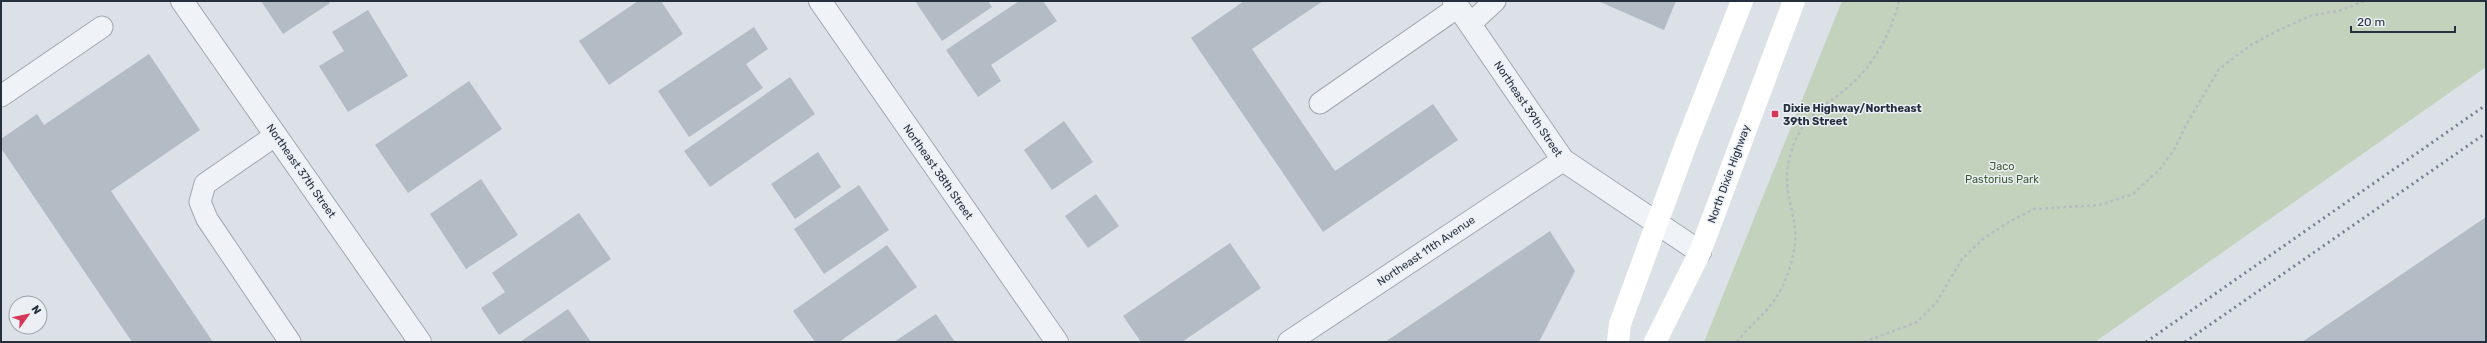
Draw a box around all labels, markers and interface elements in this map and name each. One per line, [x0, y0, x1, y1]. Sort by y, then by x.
scale bar [2351, 8, 2455, 34]
text: 20 m [2357, 15, 2385, 29]
street label: Northeast 39th Street [1491, 59, 1565, 160]
place label: Dixie Highway/Northeast 39th Street [1783, 102, 1922, 128]
marker: Dixie Highway/Northeast 39th Street [1770, 109, 1780, 119]
street label: Northeast 37th Street [264, 122, 339, 221]
street label: Northeast 38th Street [900, 122, 976, 223]
street label: North Dixie Highway [1705, 123, 1753, 225]
park label: Jaco Pastorius Park [1965, 160, 2039, 186]
street label: Northeast 11th Avenue [1375, 213, 1477, 289]
north arrow [8, 295, 48, 335]
text: N [28, 303, 44, 317]

